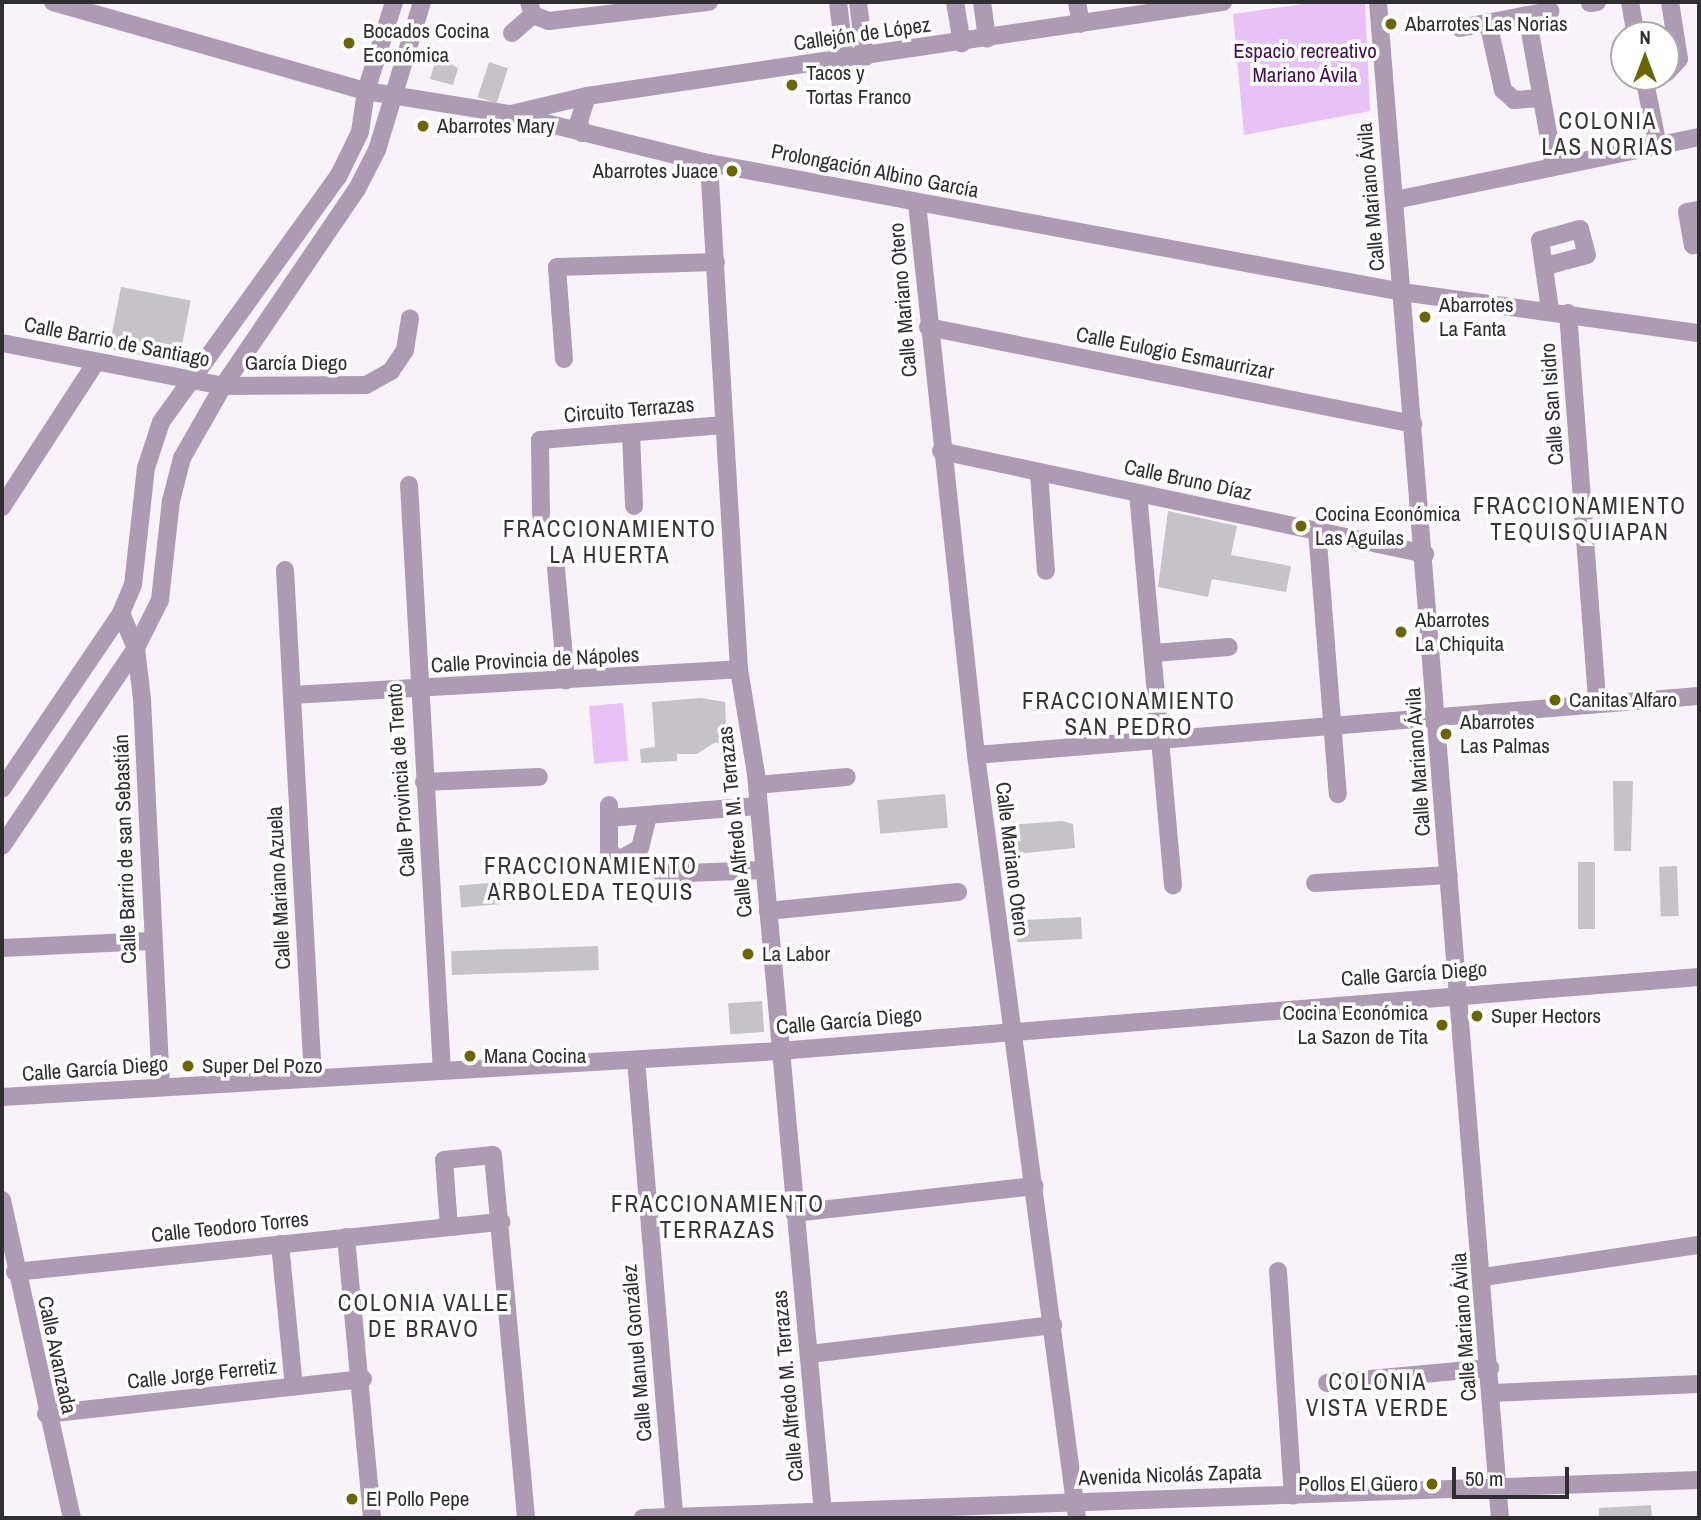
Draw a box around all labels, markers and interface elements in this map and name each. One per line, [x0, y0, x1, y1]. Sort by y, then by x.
place label: Abarrotes Las Norias [1405, 11, 1568, 37]
street label: Callejón de López [792, 12, 932, 56]
marker: Abarrotes Las Norias [1383, 16, 1399, 32]
place label: Bocados Cocina Económica [363, 18, 489, 68]
north arrow [1610, 21, 1680, 91]
text: N [1639, 24, 1651, 50]
marker: Bocados Cocina Económica [341, 35, 357, 51]
park label: Espacio recreativo Mariano Ávila [1233, 38, 1377, 88]
place label: Tacos y Tortas Franco [806, 60, 911, 110]
marker: Tacos y Tortas Franco [784, 77, 800, 93]
district label: COLONIA LAS NORIAS [1543, 107, 1673, 161]
place label: Abarrotes Mary [437, 113, 555, 139]
marker: Abarrotes Mary [415, 118, 431, 134]
street label: Calle Mariano Ávila [1352, 121, 1390, 273]
street label: Prolongación Albino García [769, 138, 981, 204]
place label: Abarrotes Juace [593, 158, 718, 184]
marker: Abarrotes Juace [724, 163, 740, 179]
street label: Calle Mariano Otero [884, 222, 922, 378]
place label: Abarrotes La Fanta [1439, 292, 1514, 342]
marker: Abarrotes La Fanta [1417, 309, 1433, 325]
street label: Calle Barrio de Santiago [22, 312, 212, 372]
street label: Calle Eulogio Esmaurrizar [1074, 321, 1276, 385]
street label: Calle San Isidro [1535, 342, 1569, 466]
street label: García Diego [245, 350, 347, 376]
street label: Circuito Terrazas [563, 392, 695, 428]
street label: Calle Bruno Díaz [1122, 454, 1254, 506]
district label: FRACCIONAMIENTO TEQUISQUIAPAN [1475, 492, 1685, 546]
place label: Cocina Económica Las Aguilas [1315, 501, 1460, 551]
district label: FRACCIONAMIENTO LA HUERTA [505, 515, 715, 569]
marker: Cocina Económica Las Aguilas [1293, 518, 1309, 534]
place label: Abarrotes La Chiquita [1415, 607, 1504, 657]
marker: Abarrotes La Chiquita [1393, 624, 1409, 640]
street label: Calle Provincia de Nápoles [430, 642, 640, 678]
street label: Calle Provincia de Trento [382, 682, 420, 878]
street label: Calle Mariano Ávila [1400, 686, 1436, 838]
district label: FRACCIONAMIENTO SAN PEDRO [1024, 687, 1234, 741]
place label: Canitas Alfaro [1569, 687, 1678, 713]
marker: Canitas Alfaro [1547, 692, 1563, 708]
place label: Abarrotes Las Palmas [1460, 709, 1550, 759]
street label: Calle Alfredo M. Terrazas [712, 725, 758, 919]
marker: Abarrotes Las Palmas [1438, 726, 1454, 742]
street label: Calle Barrio de san Sebastián [108, 734, 142, 964]
street label: Calle Mariano Otero [990, 781, 1034, 937]
street label: Calle Mariano Azuela [262, 805, 296, 971]
district label: FRACCIONAMIENTO ARBOLEDA TEQUIS [486, 852, 696, 906]
place label: La Labor [762, 941, 830, 967]
marker: La Labor [740, 946, 756, 962]
street label: Calle García Diego [1340, 956, 1488, 992]
place label: Cocina Económica La Sazon de Tita [1283, 1000, 1428, 1050]
street label: Calle García Diego [775, 1002, 923, 1040]
place label: Super Hectors [1491, 1003, 1601, 1029]
marker: Super Hectors [1469, 1008, 1485, 1024]
marker: Cocina Económica La Sazon de Tita [1434, 1017, 1450, 1033]
place label: Mana Cocina [484, 1043, 586, 1069]
marker: Mana Cocina [462, 1048, 478, 1064]
street label: Calle García Diego [21, 1051, 169, 1087]
place label: Super Del Pozo [202, 1053, 323, 1079]
marker: Super Del Pozo [180, 1058, 196, 1074]
district label: FRACCIONAMIENTO TERRAZAS [613, 1190, 823, 1244]
street label: Calle Teodoro Torres [150, 1206, 310, 1248]
street label: Calle Mariano Ávila [1446, 1251, 1482, 1403]
street label: Calle Manuel González [617, 1263, 657, 1443]
district label: COLONIA VALLE DE BRAVO [339, 1289, 509, 1343]
street label: Calle Alfredo M. Terrazas [767, 1289, 809, 1483]
street label: Calle Avanzada [32, 1294, 82, 1416]
street label: Calle Jorge Ferretiz [126, 1354, 278, 1394]
district label: COLONIA VISTA VERDE [1307, 1368, 1449, 1422]
scale bar [1456, 1454, 1573, 1498]
street label: Avenida Nicolás Zapata [1078, 1459, 1262, 1491]
text: 50 m [1465, 1464, 1503, 1493]
place label: Pollos El Güero [1298, 1471, 1418, 1497]
marker: Pollos El Güero [1424, 1476, 1440, 1492]
place label: El Pollo Pepe [366, 1486, 469, 1512]
marker: El Pollo Pepe [344, 1491, 360, 1507]

